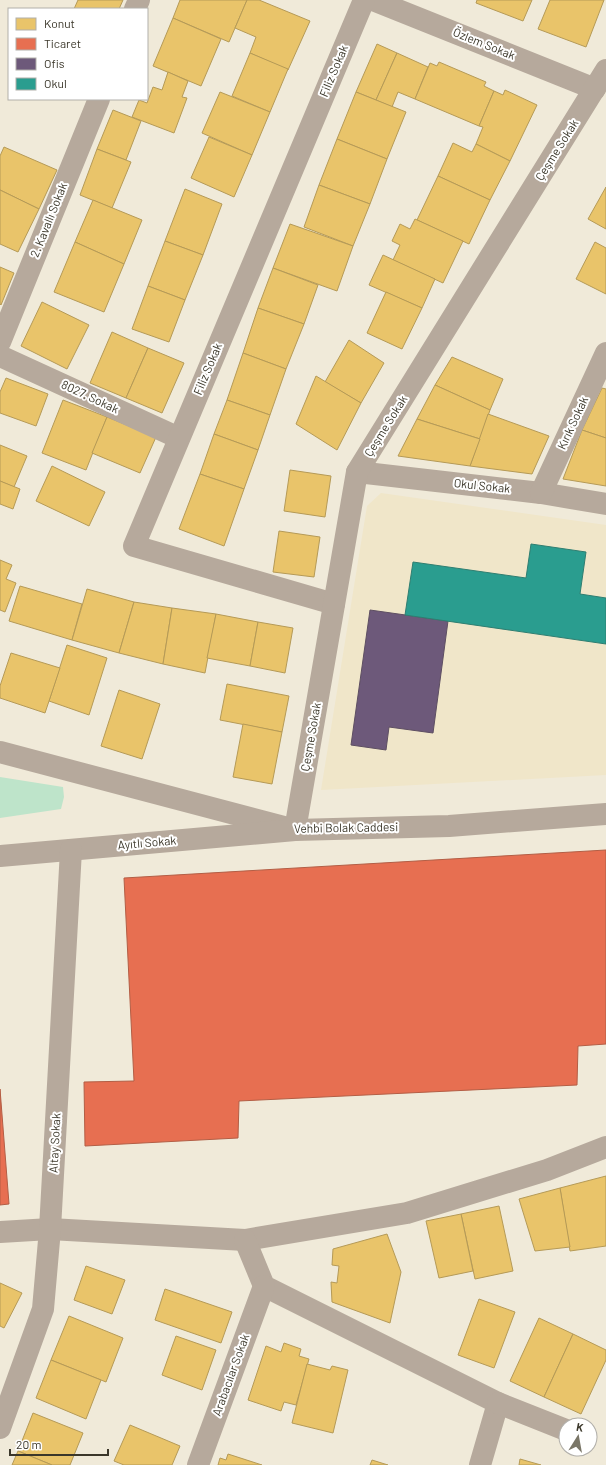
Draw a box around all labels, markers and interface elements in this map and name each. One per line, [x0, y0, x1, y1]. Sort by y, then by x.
legend [8, 8, 148, 100]
text: Konut [44, 16, 75, 30]
street label: Özlem Sokak [451, 24, 518, 62]
text: Ticaret [44, 36, 81, 50]
street label: Filiz Sokak [316, 43, 350, 99]
text: Ofis [44, 56, 65, 70]
text: Okul [44, 76, 67, 90]
street label: Çeşme Sokak [532, 116, 581, 183]
street label: 2. Kavallı Sokak [27, 180, 69, 259]
street label: Filiz Sokak [190, 341, 224, 397]
street label: 8027. Sokak [59, 377, 121, 416]
street label: Çeşme Sokak [361, 392, 410, 459]
street label: Kırık Sokak [554, 394, 590, 451]
street label: Okul Sokak [453, 475, 511, 495]
street label: Çeşme Sokak [297, 701, 323, 772]
street label: Vehbi Bolak Caddesi [294, 819, 398, 835]
street label: Ayıtlı Sokak [117, 832, 177, 852]
street label: Altay Sokak [45, 1113, 63, 1173]
street label: Arabacılar Sokak [209, 1332, 251, 1418]
north arrow [558, 1417, 598, 1457]
text: K [575, 1420, 585, 1434]
scale bar [10, 1431, 108, 1457]
text: 20 m [16, 1437, 42, 1451]

